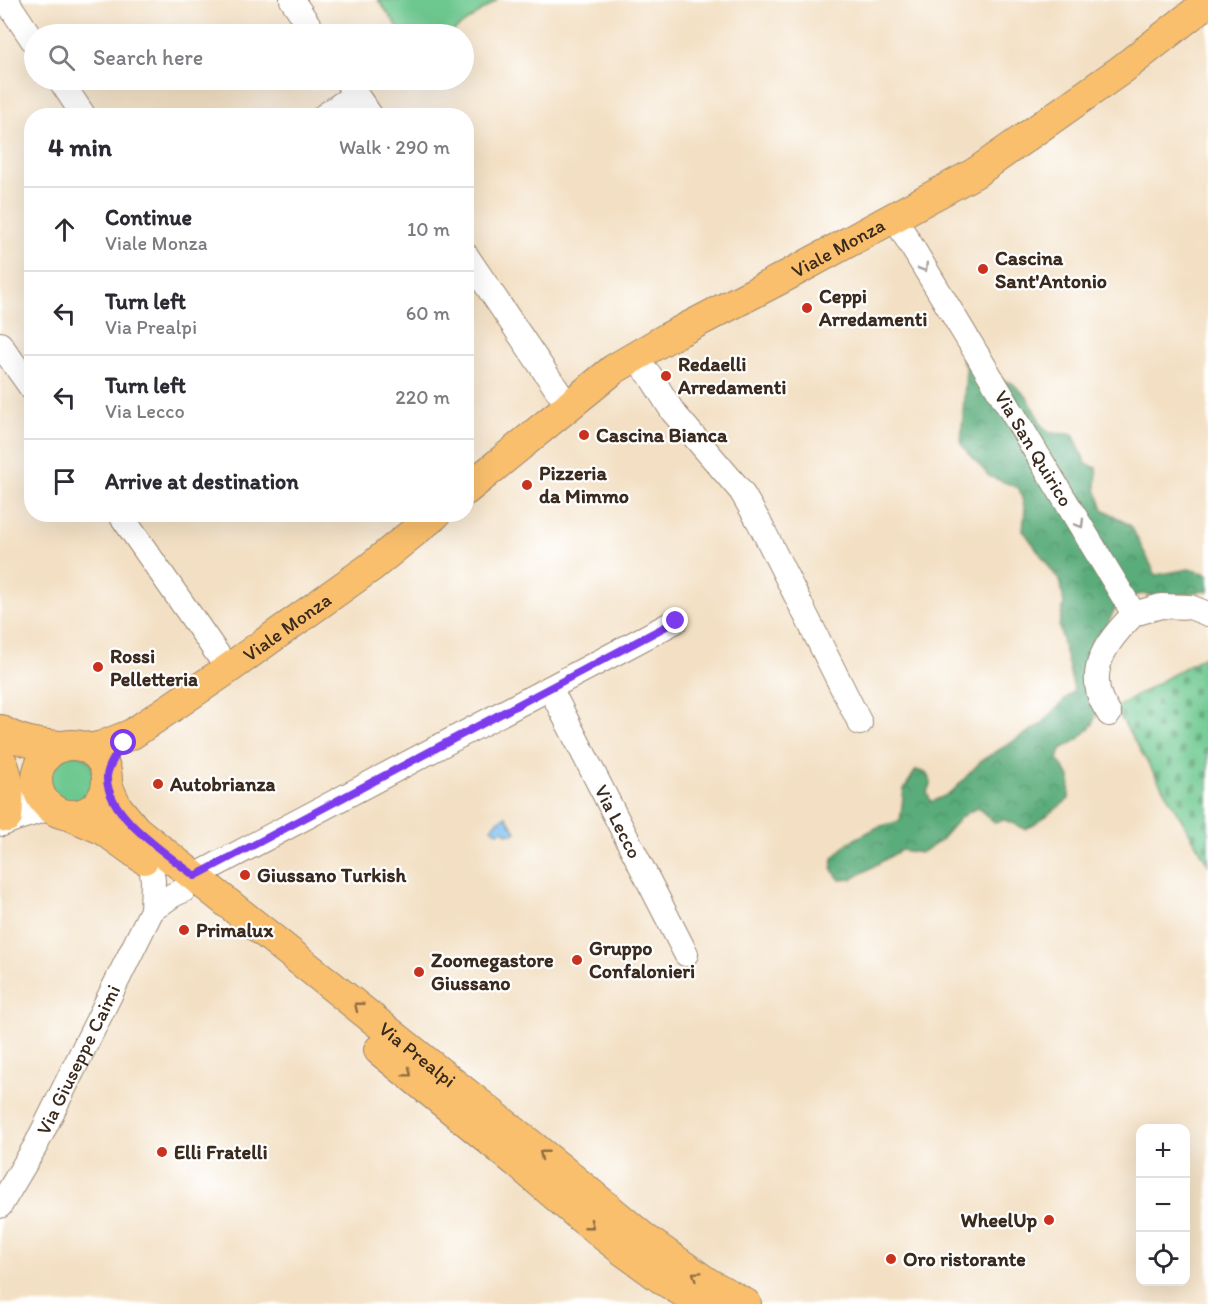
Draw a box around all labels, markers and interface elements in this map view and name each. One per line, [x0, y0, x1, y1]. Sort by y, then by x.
search box [24, 24, 474, 90]
icon: search [45, 41, 78, 74]
text: Search here [93, 44, 203, 71]
text: 4 min [48, 131, 112, 163]
text: Walk · 290 m [339, 135, 450, 159]
text: Continue [105, 204, 192, 231]
street label: Viale Monza [787, 212, 889, 283]
icon: ahead [48, 213, 81, 246]
text: 10 m [407, 217, 450, 241]
text: Viale Monza [105, 231, 208, 255]
place label: Cascina Sant'Antonio [995, 246, 1107, 293]
one-way arrow [917, 262, 929, 272]
marker: Cascina Sant'Antonio [976, 262, 990, 276]
place label: Ceppi Arredamenti [818, 284, 927, 331]
text: Turn left [105, 288, 186, 315]
icon: left [48, 297, 81, 330]
text: 60 m [406, 301, 450, 325]
marker: Ceppi Arredamenti [800, 301, 814, 315]
text: Via Prealpi [105, 315, 197, 339]
place label: Redaelli Arredamenti [677, 352, 786, 399]
marker: Redaelli Arredamenti [659, 369, 673, 383]
text: Turn left [105, 372, 186, 399]
icon: left [48, 381, 81, 414]
text: 220 m [395, 385, 450, 409]
street label: Via San Quirico [990, 386, 1078, 511]
text: Via Lecco [105, 399, 185, 423]
place label: Cascina Bianca [596, 423, 728, 447]
marker: Cascina Bianca [577, 428, 591, 442]
place label: Pizzeria da Mimmo [539, 461, 629, 508]
icon: arrive [48, 465, 81, 498]
text: Arrive at destination [105, 468, 299, 495]
marker: Pizzeria da Mimmo [520, 478, 534, 492]
one-way arrow [1072, 518, 1084, 528]
street label: Viale Monza [238, 587, 336, 667]
route end [662, 607, 688, 633]
place label: Rossi Pelletteria [110, 644, 198, 691]
marker: Rossi Pelletteria [91, 660, 105, 674]
route start [110, 729, 136, 755]
place label: Autobrianza [169, 772, 276, 796]
marker: Autobrianza [151, 777, 165, 791]
street label: Via Lecco [589, 781, 647, 863]
place label: Giussano Turkish [257, 863, 406, 887]
marker: Giussano Turkish [238, 868, 252, 882]
place label: Primalux [196, 918, 274, 942]
marker: Primalux [177, 923, 191, 937]
place label: Gruppo Confalonieri [589, 936, 695, 983]
place label: Zoomegastore Giussano [431, 948, 554, 995]
marker: Gruppo Confalonieri [570, 953, 584, 967]
marker: Zoomegastore Giussano [412, 965, 426, 979]
street label: Via Giuseppe Caimi [31, 981, 125, 1139]
one-way arrow [353, 1002, 364, 1013]
street label: Via Prealpi [374, 1016, 461, 1092]
one-way arrow [401, 1066, 412, 1077]
map controls [1136, 1124, 1190, 1286]
button: + [1136, 1124, 1190, 1178]
place label: Elli Fratelli [174, 1140, 268, 1164]
marker: Elli Fratelli [155, 1145, 169, 1159]
one-way arrow [538, 1151, 549, 1162]
button: − [1136, 1178, 1190, 1232]
place label: WheelUp [961, 1208, 1037, 1233]
marker: WheelUp [1042, 1213, 1056, 1227]
one-way arrow [583, 1217, 594, 1228]
button: locate [1136, 1232, 1190, 1286]
place label: Oro ristorante [903, 1247, 1026, 1271]
marker: Oro ristorante [884, 1252, 898, 1266]
one-way arrow [691, 1271, 702, 1282]

